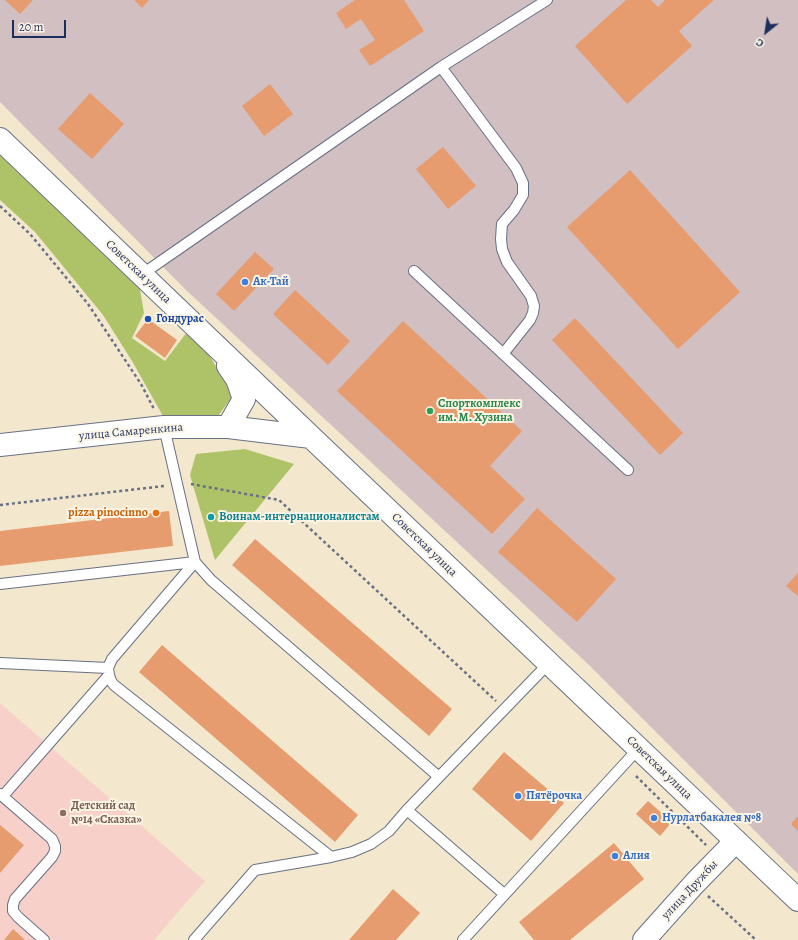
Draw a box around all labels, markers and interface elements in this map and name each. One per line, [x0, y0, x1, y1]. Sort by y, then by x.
scale bar [14, 12, 68, 38]
north arrow [746, 12, 786, 52]
text: 20 m [19, 19, 43, 35]
text: С [753, 35, 766, 51]
street label: Советская улица [102, 237, 174, 307]
place label: Ак-Тай [253, 275, 289, 289]
marker: Ак-Тай [240, 277, 250, 287]
place label: Гондурас [156, 312, 204, 326]
marker: Гондурас [143, 314, 153, 324]
place label: Спорткомплекс им. М. Хузина [438, 397, 521, 425]
marker: Спорткомплекс им. М. Хузина [425, 406, 435, 416]
street label: улица Самаренкина [78, 420, 184, 444]
place label: pizza pinocinno [68, 506, 148, 520]
marker: pizza pinocinno [151, 508, 161, 518]
place label: Воинам-интернационалистам [219, 510, 380, 524]
street label: Советская улица [388, 510, 460, 580]
marker: Воинам-интернационалистам [206, 512, 216, 522]
street label: Советская улица [623, 733, 695, 803]
place label: Пятёрочка [526, 789, 582, 803]
marker: Пятёрочка [513, 791, 523, 801]
place label: Детский сад №14 «Сказка» [71, 799, 142, 827]
marker: Детский сад №14 «Сказка» [58, 808, 68, 818]
place label: Нурлатбакалея №8 [662, 811, 761, 825]
marker: Нурлатбакалея №8 [649, 813, 659, 823]
place label: Алия [623, 849, 650, 863]
marker: Алия [610, 851, 620, 861]
street label: улица Дружбы [659, 857, 721, 923]

